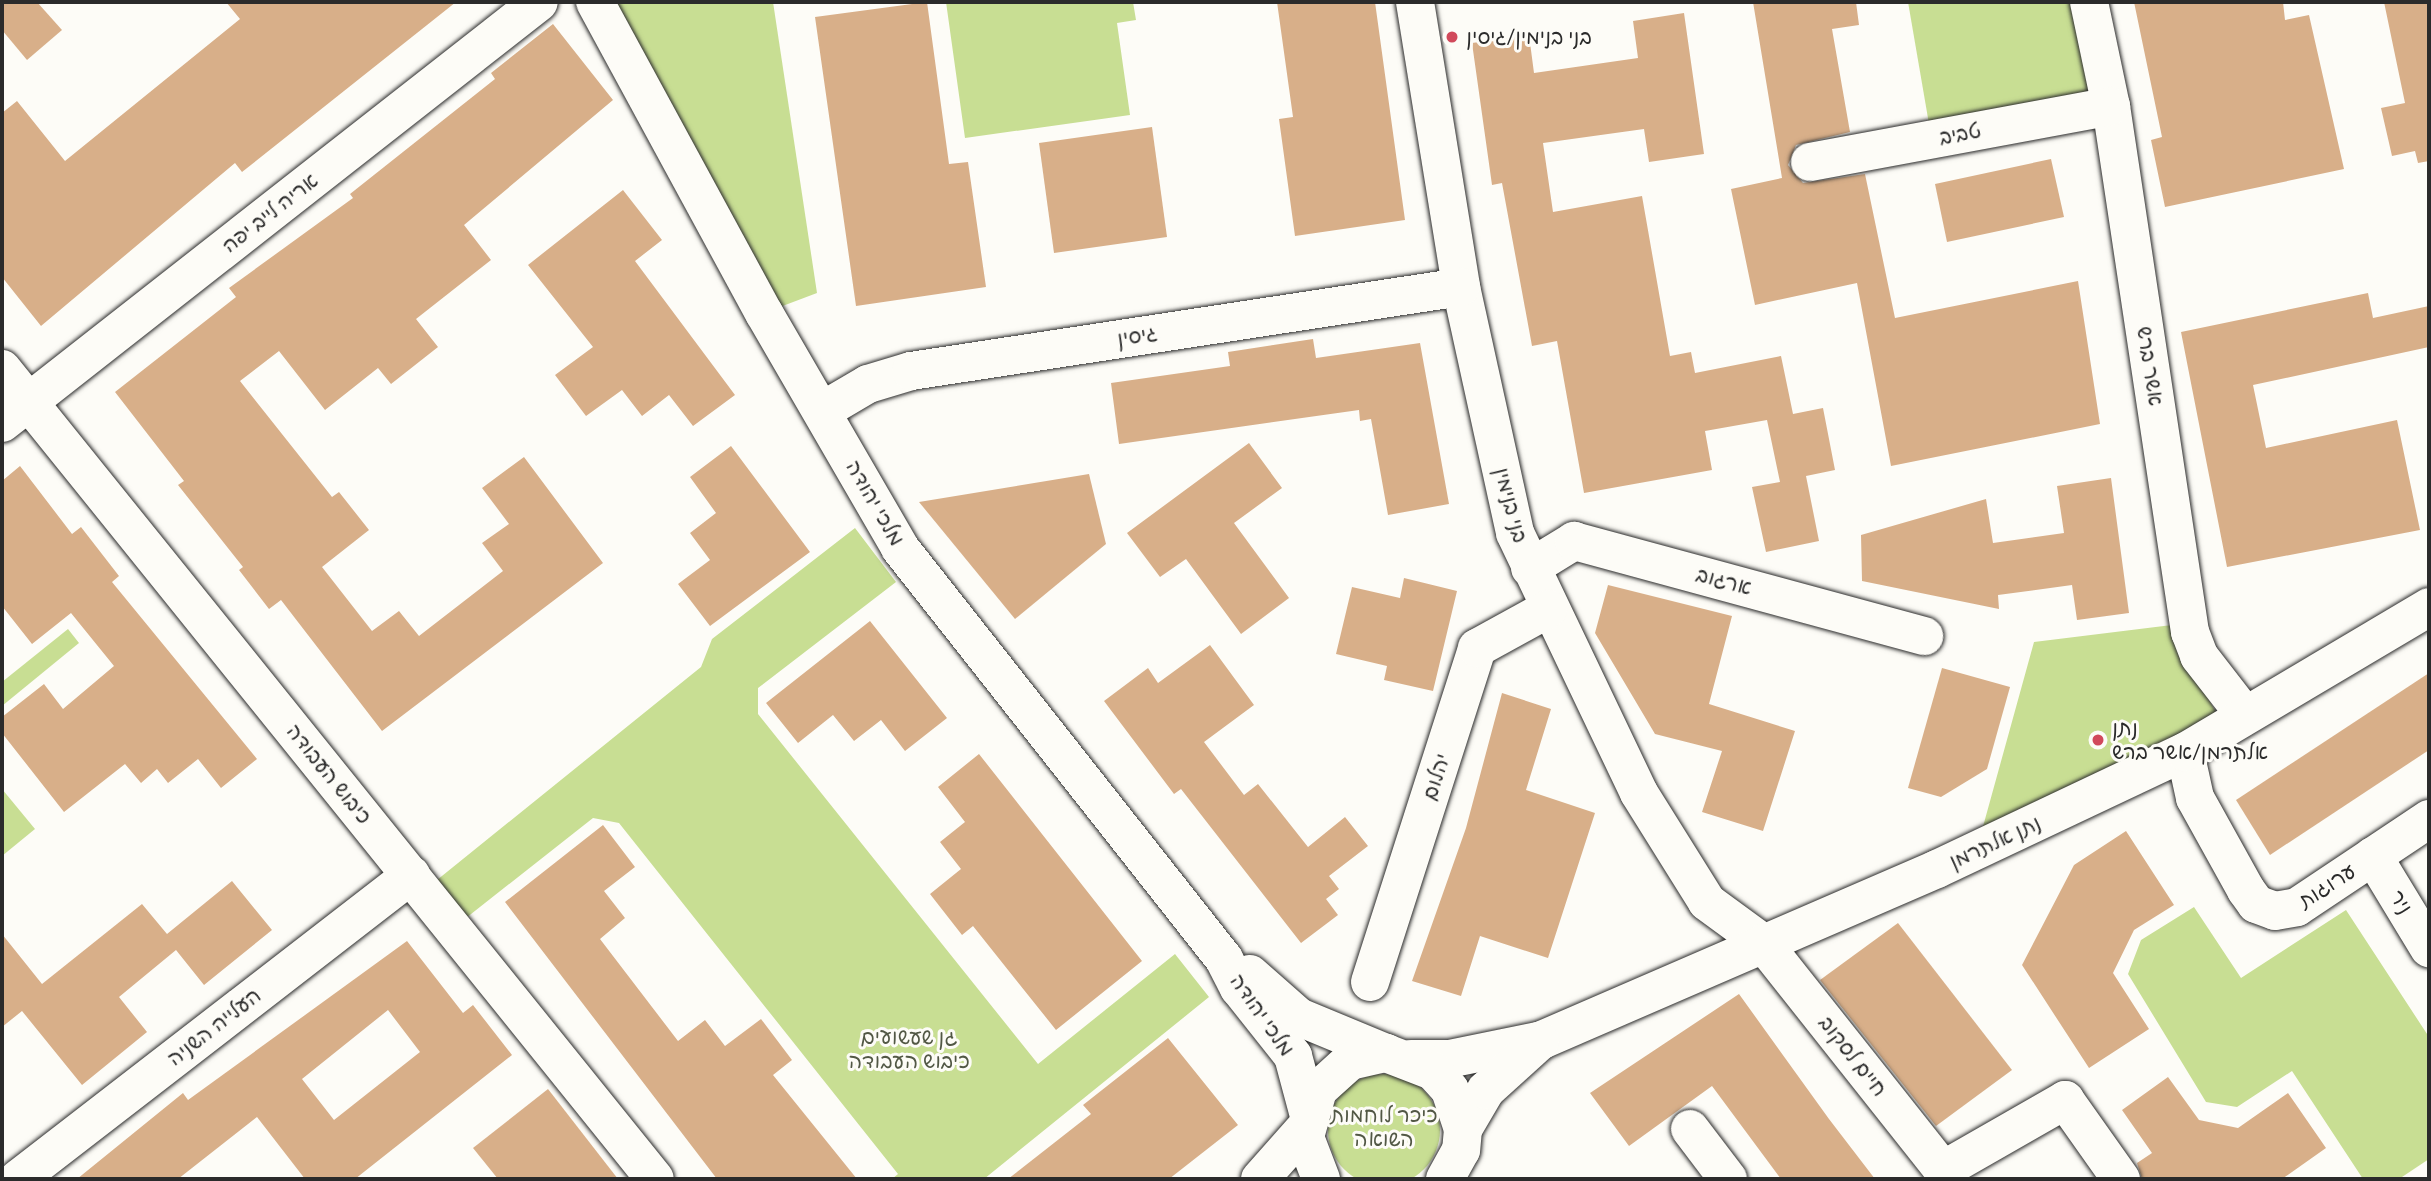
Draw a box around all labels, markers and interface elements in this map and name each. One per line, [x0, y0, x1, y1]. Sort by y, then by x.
place label: בני בנימין/גיסין [1466, 24, 1592, 50]
marker: בני בנימין/גיסין [1444, 29, 1460, 45]
street label: טביב [1937, 118, 1983, 150]
street label: אריה לייב יפה [217, 168, 323, 258]
street label: גיסין [1115, 320, 1159, 352]
street label: אשר ברש [2131, 325, 2169, 407]
street label: מלכי יהודה [840, 456, 910, 550]
street label: בני בנימין [1489, 465, 1533, 545]
street label: ארגוב [1693, 561, 1755, 601]
place label: נתן אלתרמן/אשר ברש [2112, 715, 2268, 765]
street label: כיבוש העבודה [281, 719, 377, 829]
marker: נתן אלתרמן/אשר ברש [2090, 732, 2106, 748]
street label: יהלום [1417, 751, 1455, 803]
street label: נתן אלתרמן [1945, 810, 2045, 874]
street label: ערוגות [2294, 858, 2360, 914]
street label: ניר [2384, 885, 2418, 919]
street label: מלכי יהודה [1225, 969, 1299, 1061]
street label: העלייה השניה [162, 983, 266, 1071]
street label: חיים לסקוב [1814, 1011, 1892, 1101]
park label: גן שעשועים כיבוש העבודה [848, 1024, 970, 1074]
park label: כיכר לוחמות השואה [1330, 1102, 1438, 1152]

